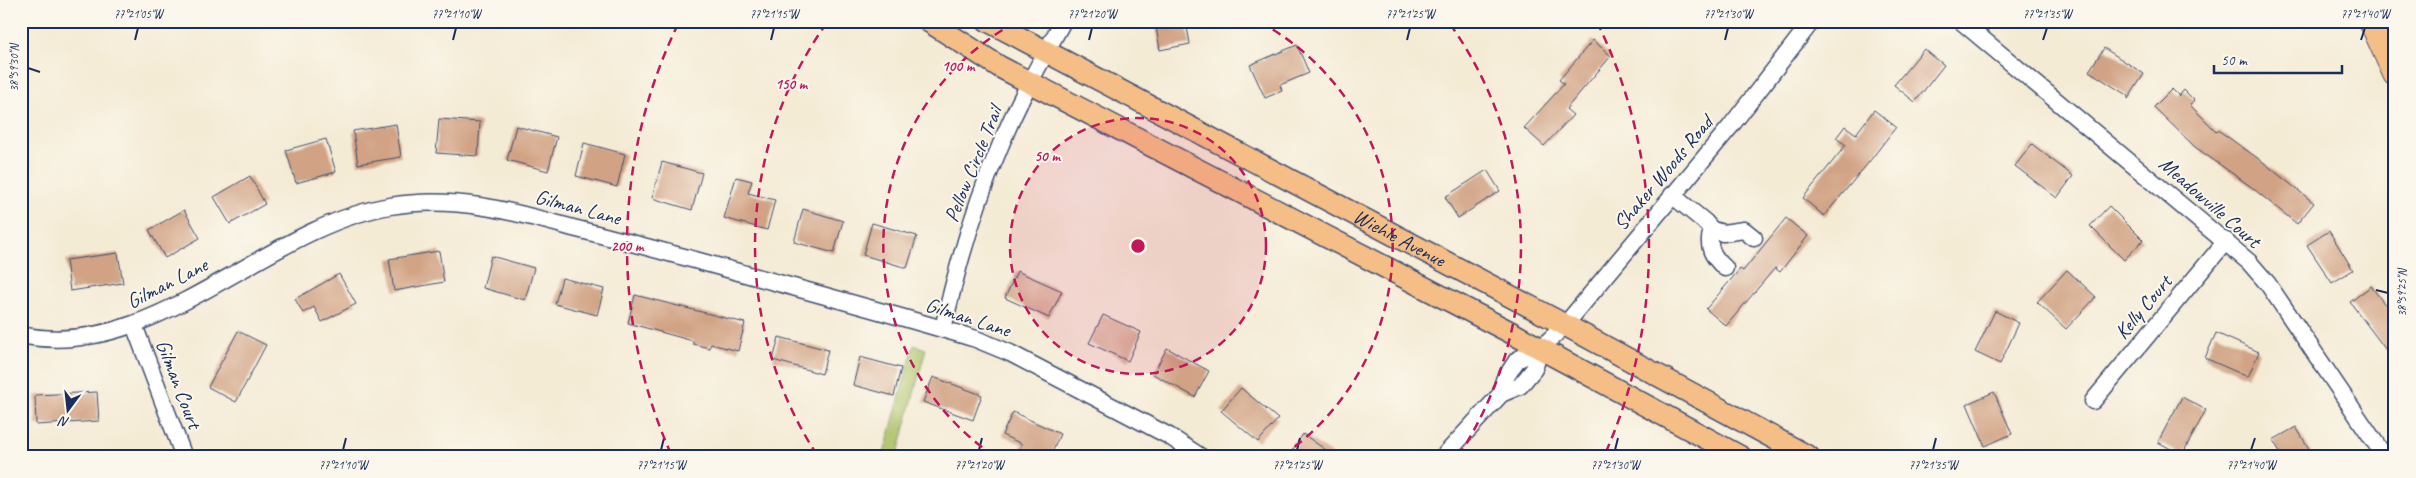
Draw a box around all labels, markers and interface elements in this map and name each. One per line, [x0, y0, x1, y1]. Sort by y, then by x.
text: 77°21'05"W [114, 6, 165, 22]
text: 77°21'10"W [432, 6, 483, 22]
text: 77°21'15"W [750, 6, 801, 22]
text: 77°21'20"W [1068, 6, 1119, 22]
text: 77°21'25"W [1386, 6, 1437, 22]
text: 77°21'30"W [1704, 6, 1755, 22]
text: 77°21'35"W [2023, 6, 2074, 22]
text: 77°21'40"W [2341, 6, 2392, 22]
scale bar [2214, 42, 2341, 74]
text: 38°59'30"N [6, 43, 22, 92]
text: 50 m [2221, 51, 2248, 70]
text: 100 m [942, 57, 976, 76]
text: 150 m [775, 75, 809, 94]
street label: Pellow Circle Trail [938, 99, 1009, 226]
street label: Shaker Woods Road [1607, 108, 1720, 236]
text: 50 m [1034, 147, 1061, 166]
street label: Meadowville Court [2154, 151, 2268, 255]
street label: Gilman Lane [532, 183, 626, 231]
street label: Wiehle Avenue [1349, 203, 1451, 273]
text: 200 m [611, 237, 645, 256]
centre of rings [1129, 237, 1147, 255]
street label: Gilman Lane [122, 251, 214, 314]
street label: Kelly Court [2109, 268, 2179, 344]
text: 38°59'25"N [2394, 268, 2410, 317]
street label: Gilman Lane [922, 291, 1016, 344]
street label: Gilman Court [150, 336, 209, 434]
north arrow [42, 386, 92, 436]
text: N [56, 412, 71, 431]
text: 77°21'10"W [319, 457, 370, 473]
text: 77°21'15"W [637, 457, 688, 473]
text: 77°21'20"W [955, 457, 1006, 473]
text: 77°21'25"W [1273, 457, 1324, 473]
text: 77°21'30"W [1591, 457, 1642, 473]
text: 77°21'35"W [1909, 457, 1960, 473]
text: 77°21'40"W [2227, 457, 2278, 473]

